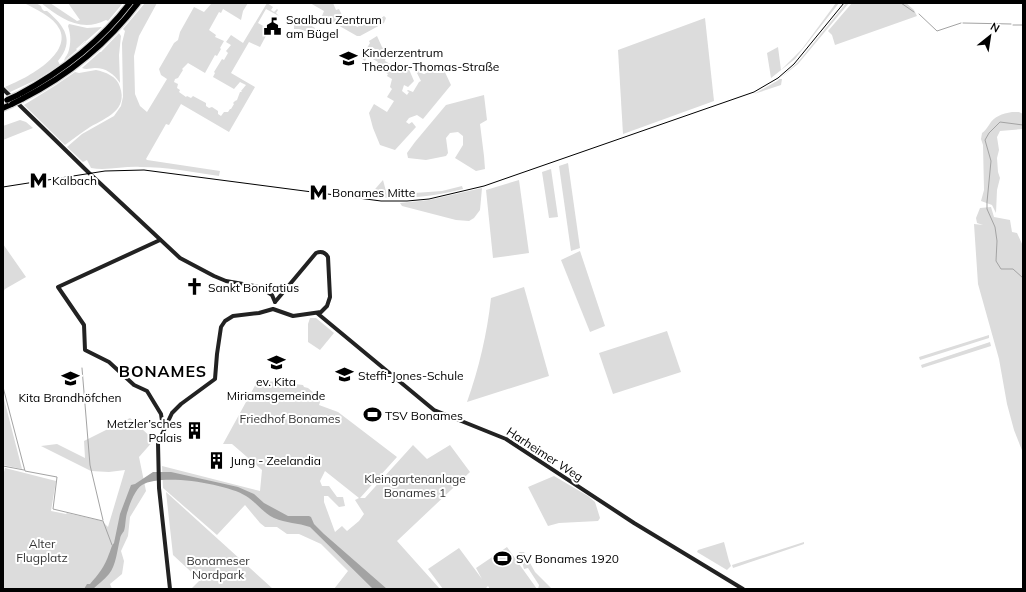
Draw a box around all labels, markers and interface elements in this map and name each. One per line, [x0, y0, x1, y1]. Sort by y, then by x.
place label: Saalbau Zentrum am Bügel [286, 12, 382, 41]
public building icon: Saalbau Zentrum am Bügel [263, 16, 283, 36]
north arrow [970, 16, 1010, 56]
text: N [988, 19, 1002, 35]
place label: Kinderzentrum Theodor-Thomas-Straße [362, 45, 499, 74]
school or university icon: Kinderzentrum Theodor-Thomas-Straße [339, 49, 359, 69]
metro station icon: Kalbach [29, 170, 49, 190]
place label: Kalbach [52, 173, 97, 188]
metro station icon: Bonames Mitte [309, 182, 329, 202]
place label: Bonames Mitte [332, 185, 415, 200]
church icon: Sankt Bonifatius [185, 277, 205, 297]
place label: Sankt Bonifatius [208, 280, 299, 295]
school or university icon: ev. Kita Miriamsgemeinde [266, 352, 286, 372]
district label: BONAMES [119, 361, 207, 381]
school or university icon: Steffi-Jones-Schule [335, 365, 355, 385]
school or university icon: Kita Brandhöfchen [60, 368, 80, 388]
place label: Steffi-Jones-Schule [358, 368, 464, 383]
place label: ev. Kita Miriamsgemeinde [227, 374, 325, 403]
place label: Kita Brandhöfchen [18, 390, 122, 405]
sports icon: TSV Bonames [362, 405, 382, 425]
place label: TSV Bonames [385, 408, 463, 423]
park label: Friedhof Bonames [240, 411, 340, 426]
place label: Metzler’sches Palais [107, 416, 182, 445]
building icon: Metzler’sches Palais [185, 420, 205, 440]
street label: Harheimer Weg [504, 424, 586, 484]
building icon: Jung - Zeelandia [207, 450, 227, 470]
place label: Jung - Zeelandia [230, 453, 321, 468]
park label: Kleingartenanlage Bonames 1 [364, 471, 466, 500]
park label: Alter Flugplatz [16, 536, 68, 565]
sports icon: SV Bonames 1920 [493, 548, 513, 568]
place label: SV Bonames 1920 [516, 551, 619, 566]
park label: Bonameser Nordpark [186, 553, 250, 582]

